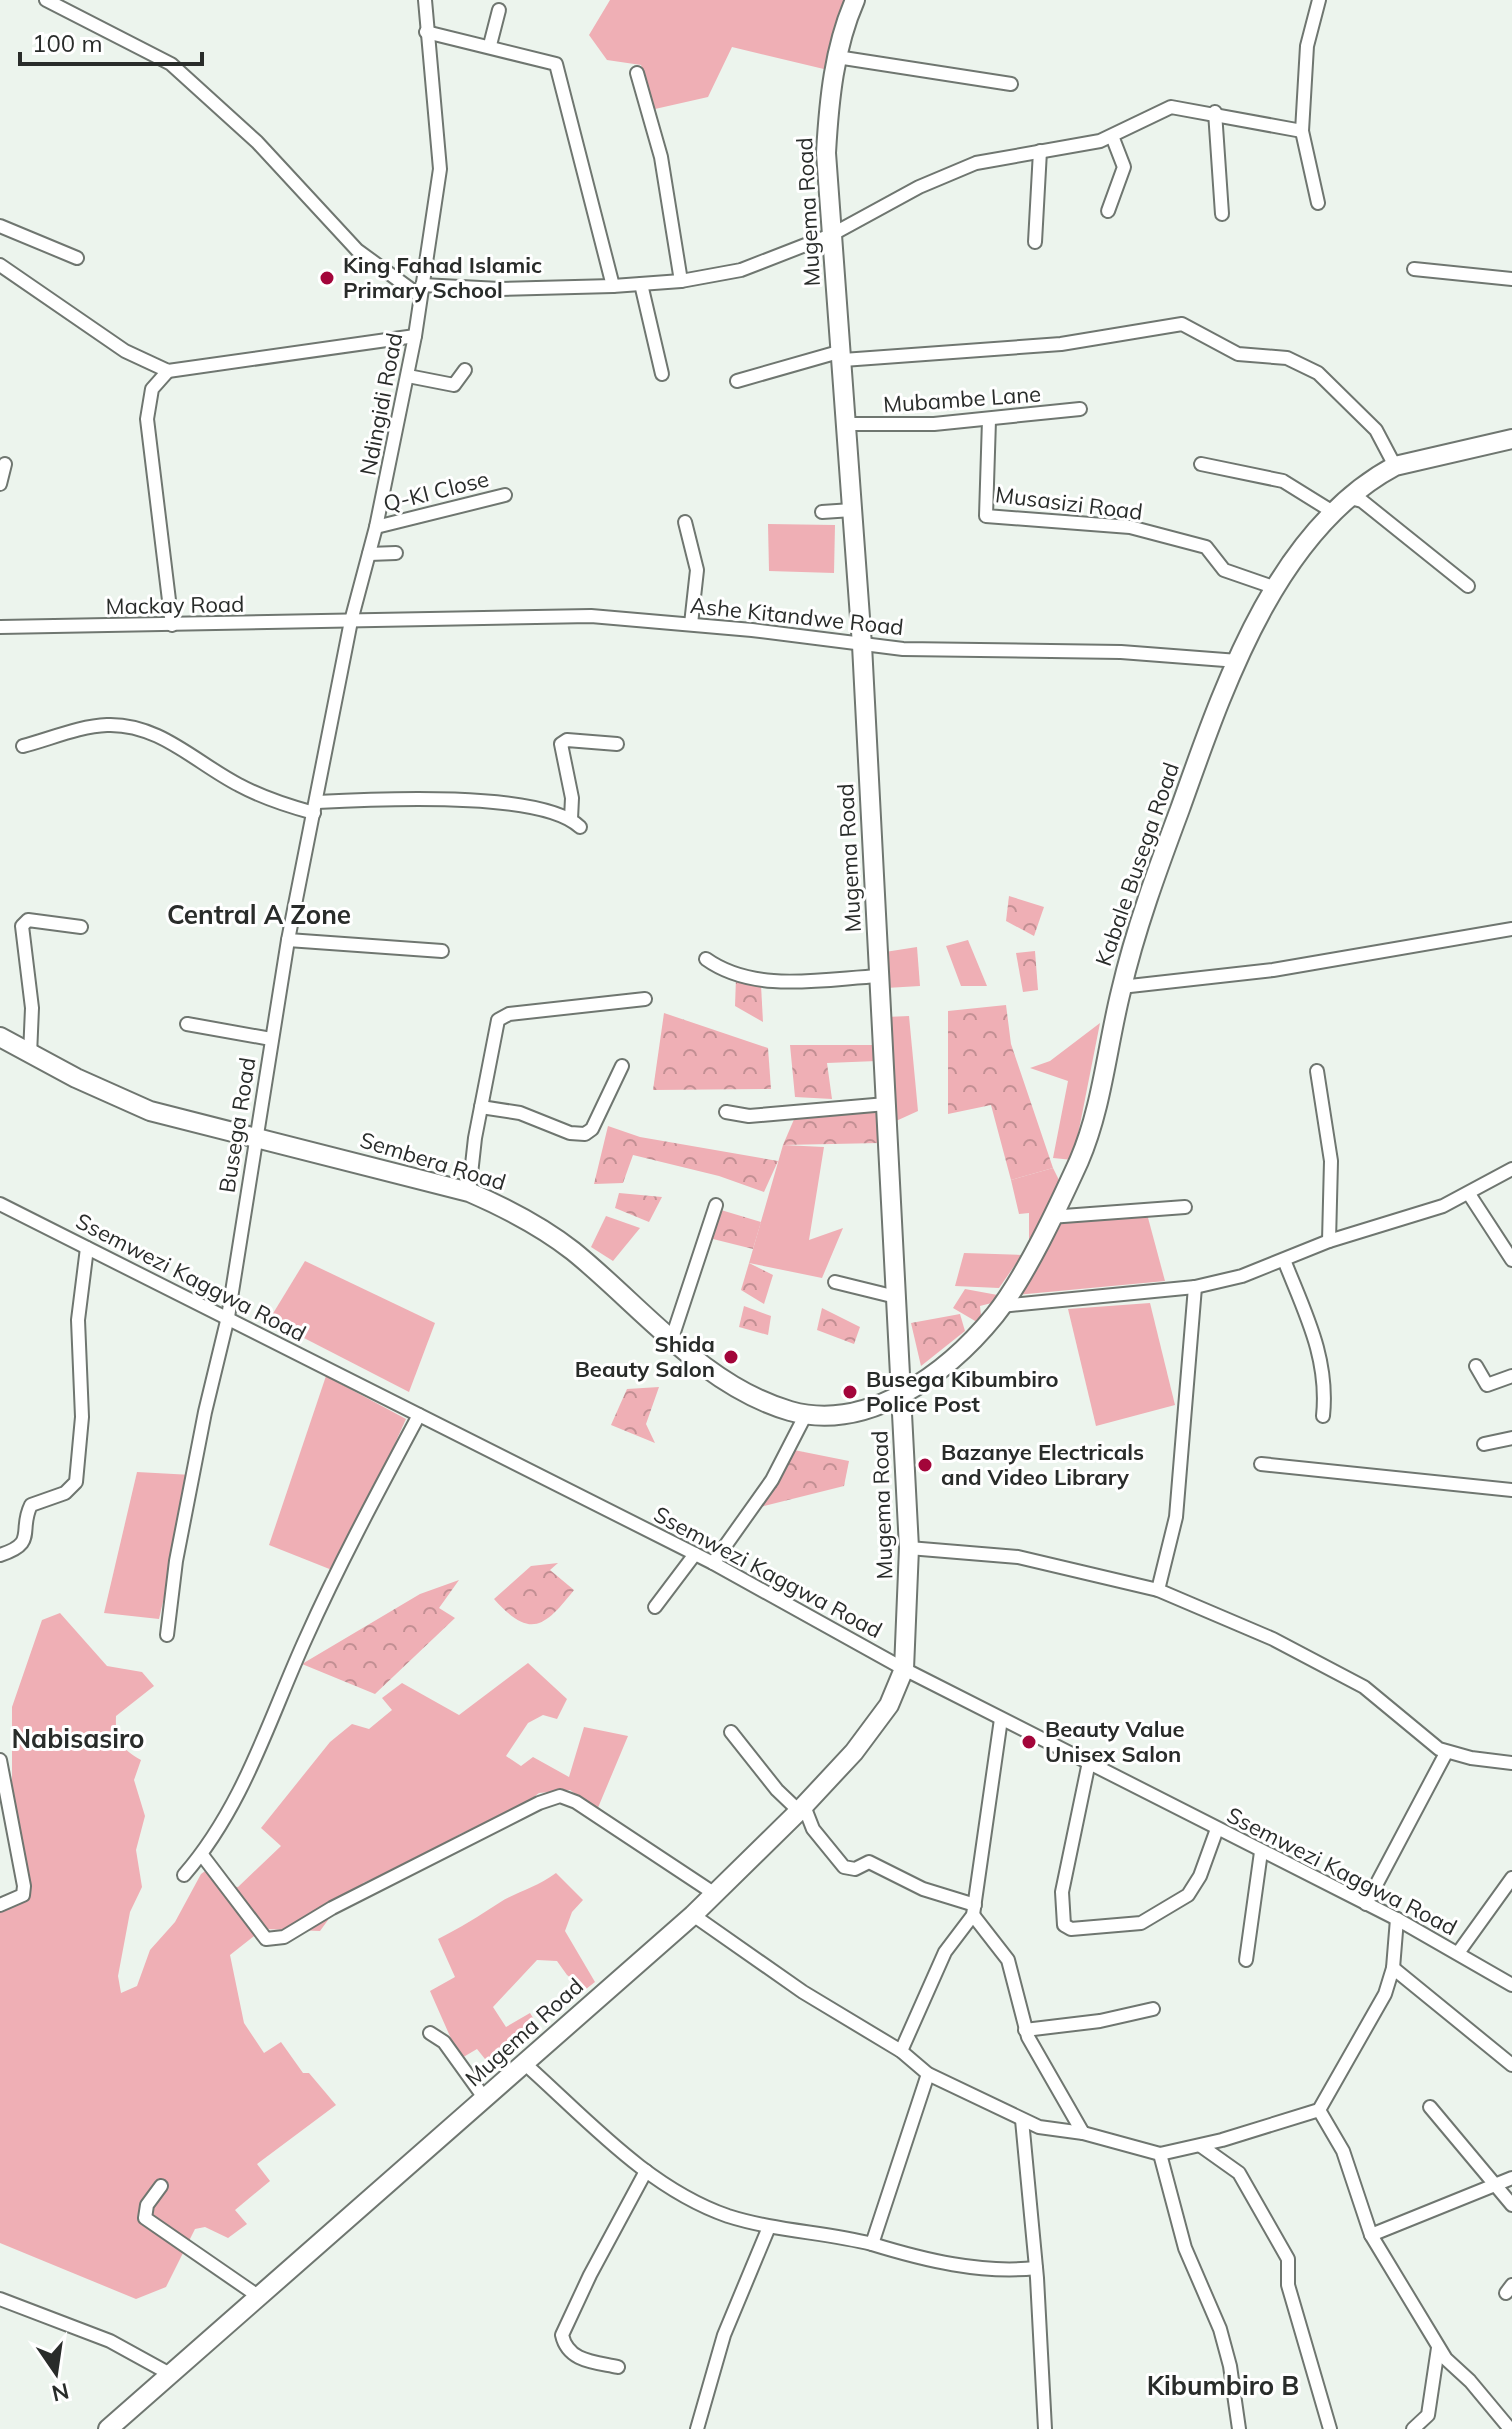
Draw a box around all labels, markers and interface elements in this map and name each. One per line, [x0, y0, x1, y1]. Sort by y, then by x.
scale bar [20, 16, 202, 66]
text: 100 m [32, 28, 103, 58]
street label: Mugema Road [790, 137, 826, 287]
place label: King Fahad Islamic Primary School [343, 251, 542, 304]
marker: King Fahad Islamic Primary School [318, 269, 336, 287]
street label: Ndingidi Road [353, 330, 409, 478]
street label: Mubambe Lane [882, 380, 1042, 418]
street label: Q-KI Close [380, 464, 492, 518]
street label: Musasizi Road [994, 480, 1144, 526]
street label: Mackay Road [105, 590, 245, 620]
street label: Ashe Kitandwe Road [689, 591, 905, 641]
street label: Kabale Busega Road [1089, 759, 1185, 969]
street label: Mugema Road [831, 783, 867, 933]
district label: Central A Zone [167, 898, 351, 931]
street label: Busega Road [212, 1055, 262, 1195]
street label: Sembera Road [357, 1126, 509, 1196]
street label: Ssemwezi Kaggwa Road [71, 1207, 311, 1347]
place label: Shida Beauty Salon [575, 1330, 715, 1383]
marker: Shida Beauty Salon [722, 1348, 740, 1366]
place label: Busega Kibumbiro Police Post [866, 1365, 1059, 1418]
marker: Busega Kibumbiro Police Post [841, 1383, 859, 1401]
street label: Mugema Road [865, 1430, 899, 1580]
place label: Bazanye Electricals and Video Library [941, 1438, 1144, 1491]
marker: Bazanye Electricals and Video Library [916, 1456, 934, 1474]
street label: Ssemwezi Kaggwa Road [649, 1500, 887, 1644]
place label: Beauty Value Unisex Salon [1045, 1715, 1185, 1768]
district label: Nabisasiro [11, 1722, 145, 1755]
marker: Beauty Value Unisex Salon [1020, 1733, 1038, 1751]
street label: Ssemwezi Kaggwa Road [1222, 1801, 1462, 1941]
street label: Mugema Road [459, 1972, 589, 2092]
north arrow [16, 2333, 96, 2413]
district label: Kibumbiro B [1147, 2369, 1299, 2402]
text: N [49, 2377, 72, 2408]

